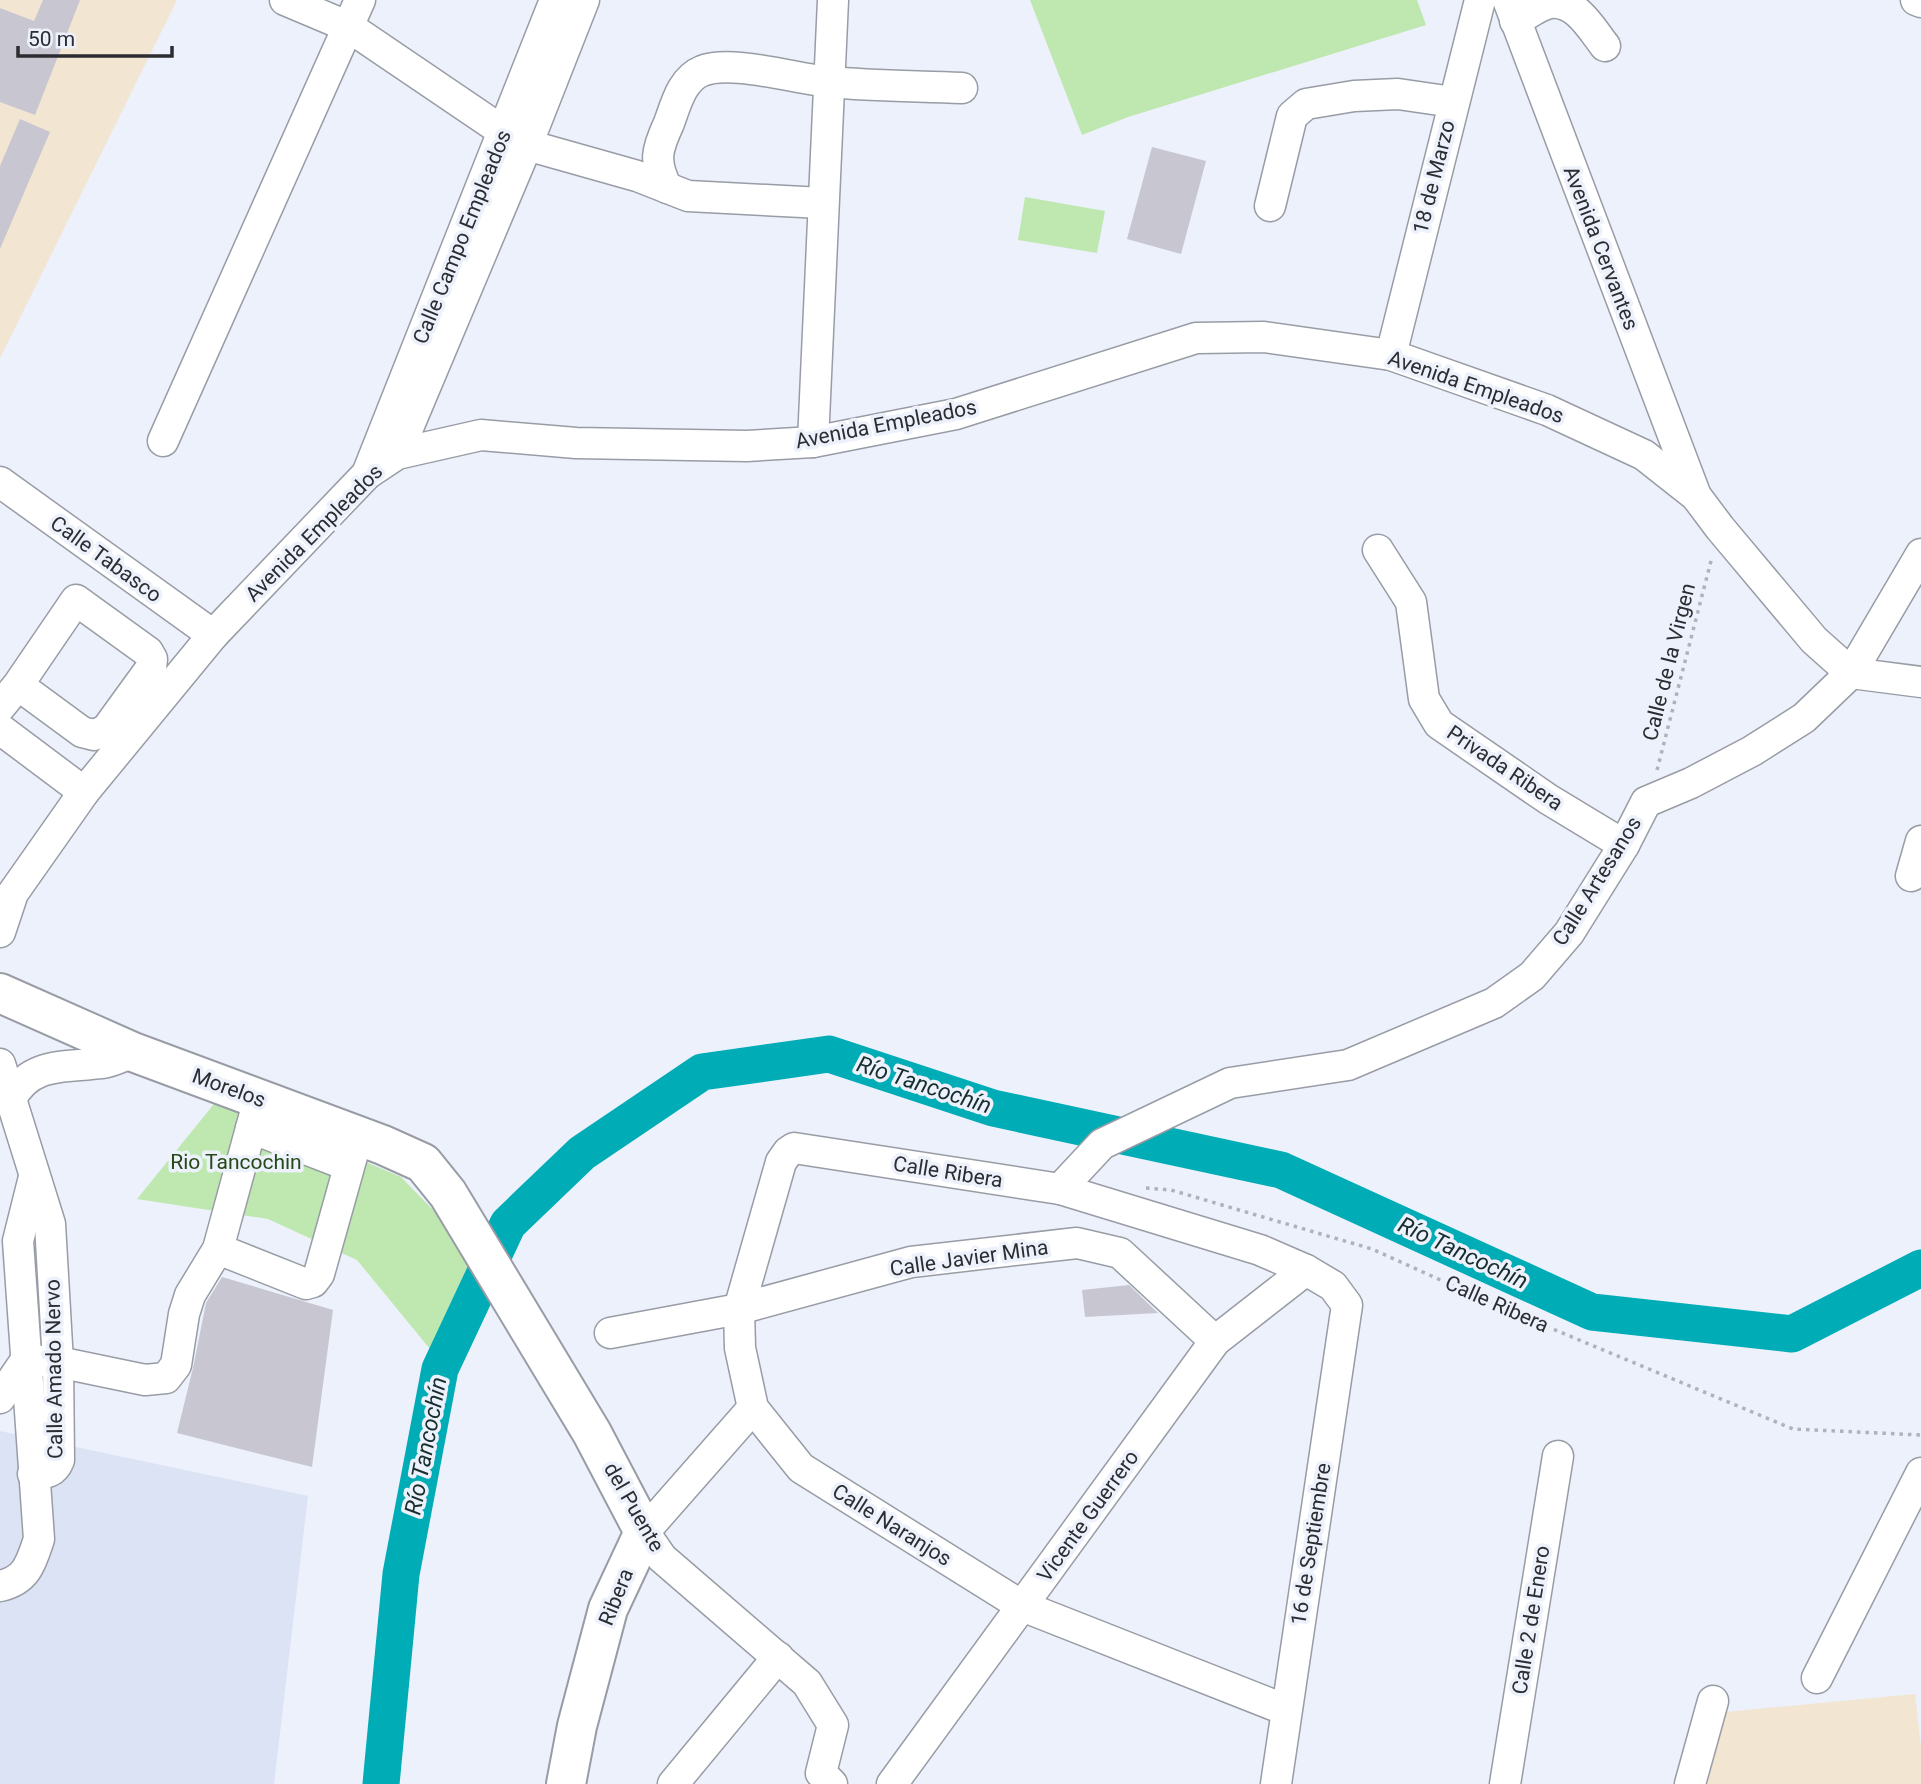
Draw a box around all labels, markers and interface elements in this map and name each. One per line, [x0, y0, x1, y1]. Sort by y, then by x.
scale bar [18, 14, 172, 58]
text: 50 m [28, 27, 75, 51]
street label: 18 de Marzo [1408, 118, 1460, 236]
street label: Calle Campo Empleados [408, 127, 516, 347]
street label: Avenida Cervantes [1559, 163, 1643, 333]
street label: Avenida Empleados [1385, 346, 1567, 428]
street label: Avenida Empleados [793, 395, 979, 453]
street label: Avenida Empleados [240, 459, 388, 607]
street label: Calle Tabasco [46, 511, 166, 607]
street label: Calle de la Virgen [1638, 581, 1700, 743]
street label: Privada Ribera [1443, 720, 1567, 816]
street label: Calle Artesanos [1548, 812, 1646, 950]
water label: Río Tancochín [853, 1051, 995, 1119]
street label: Morelos [189, 1064, 269, 1112]
park label: Rio Tancochin [170, 1150, 302, 1174]
street label: Calle Ribera [891, 1151, 1005, 1193]
water label: Río Tancochín [1394, 1211, 1532, 1295]
street label: Calle Javier Mina [888, 1235, 1050, 1281]
street label: Calle Ribera [1442, 1271, 1552, 1337]
street label: Calle Amado Nervo [40, 1279, 68, 1459]
water label: Río Tancochín [399, 1375, 453, 1517]
street label: Vicente Guerrero [1032, 1446, 1144, 1586]
street label: del Puente [599, 1458, 669, 1556]
street label: 16 de Septiembre [1286, 1461, 1336, 1627]
street label: Calle Naranjos [828, 1479, 956, 1571]
street label: Calle 2 de Enero [1507, 1544, 1555, 1696]
street label: Ribera [594, 1565, 638, 1629]

